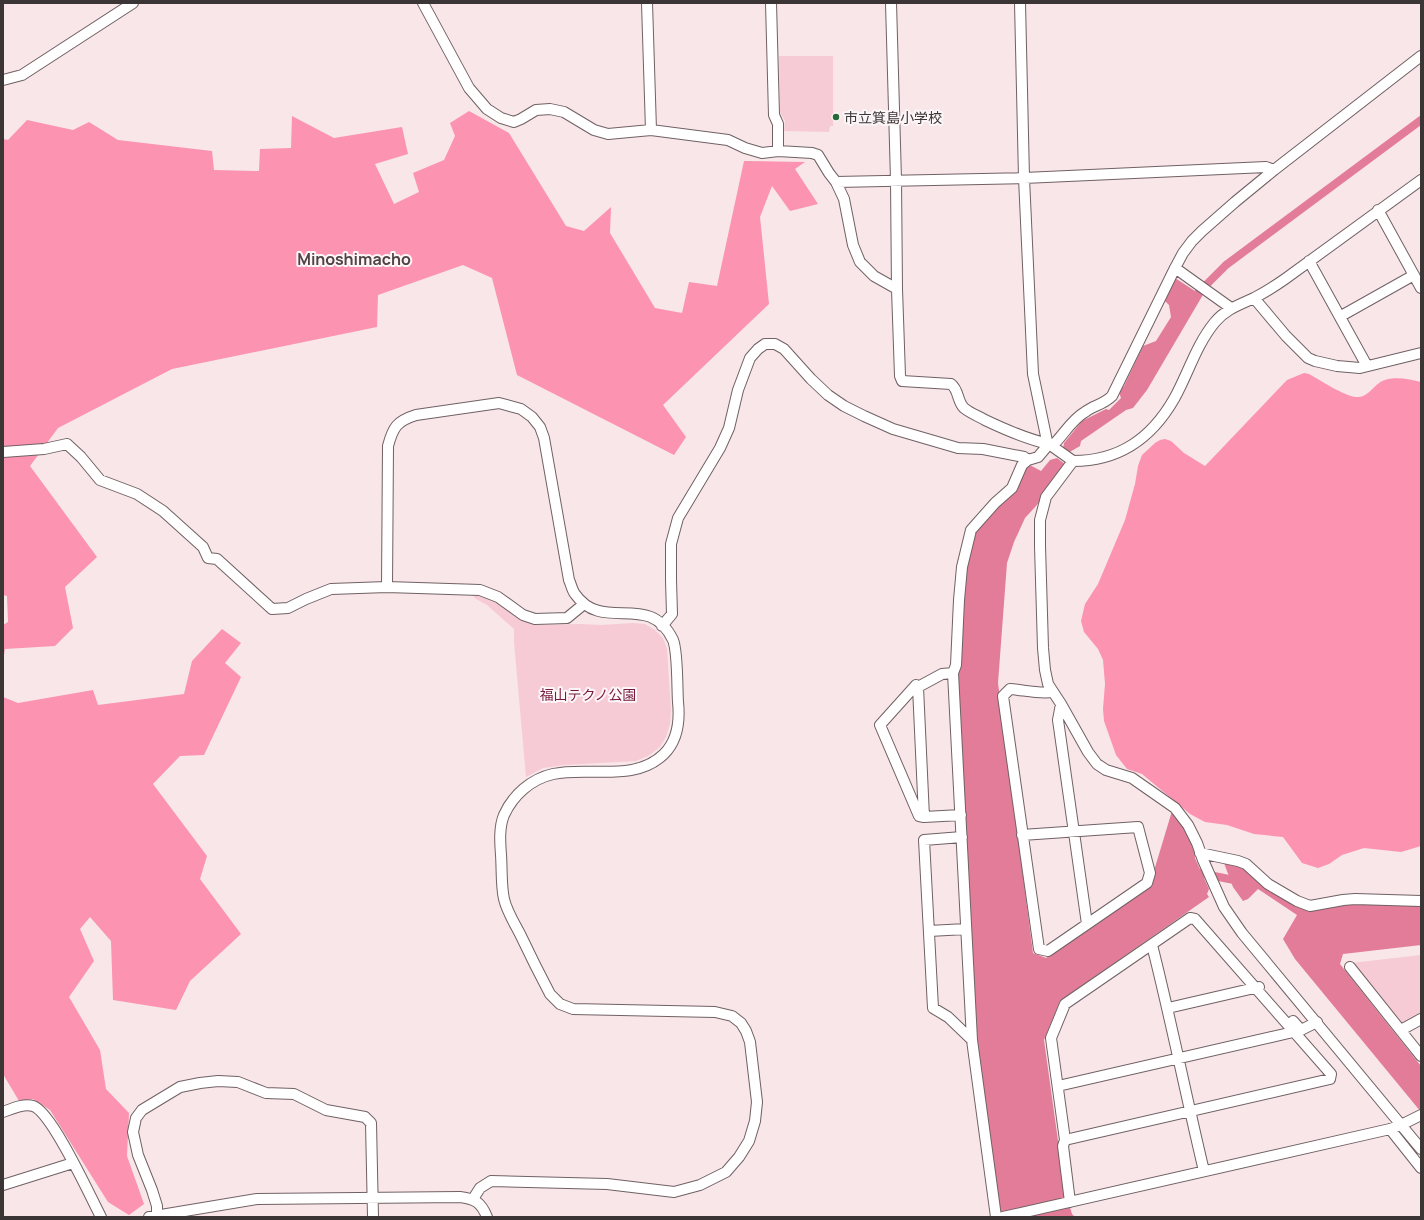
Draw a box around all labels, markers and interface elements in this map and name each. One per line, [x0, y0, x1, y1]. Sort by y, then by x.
place label: 市立箕島小学校 [844, 108, 942, 127]
marker: 市立箕島小学校 [831, 112, 841, 122]
district label: Minoshimacho [297, 248, 411, 270]
park label: 福山テクノ公園 [539, 685, 637, 704]

